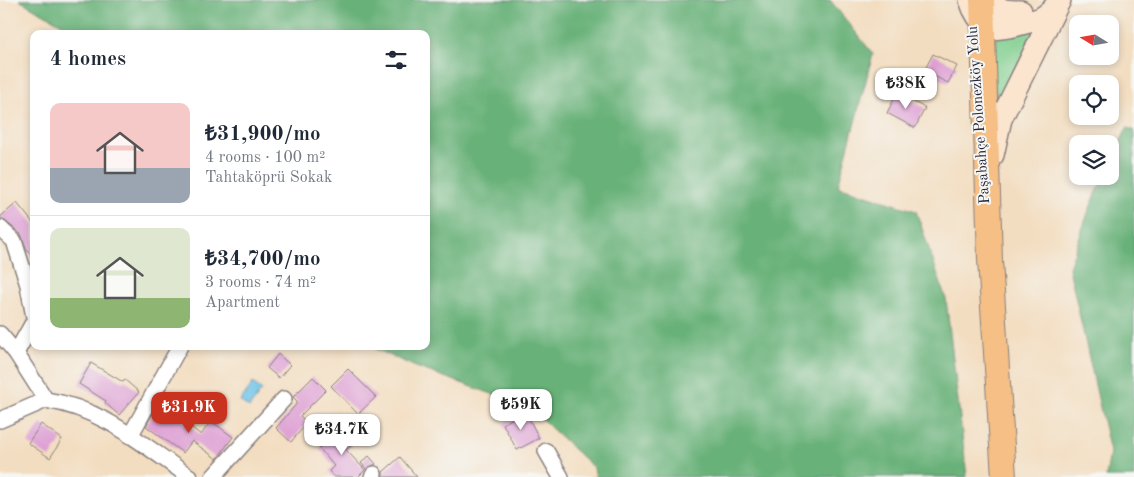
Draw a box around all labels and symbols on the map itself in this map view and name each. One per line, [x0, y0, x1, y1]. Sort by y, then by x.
north arrow [1069, 15, 1119, 65]
street label: Paşabahçe Polonezköy Yolu [966, 25, 993, 204]
pin: ₺38K [876, 68, 936, 110]
pin: ₺59K [491, 388, 551, 431]
pin: ₺31.9K [148, 392, 230, 434]
pin: ₺34.7K [301, 414, 383, 456]

